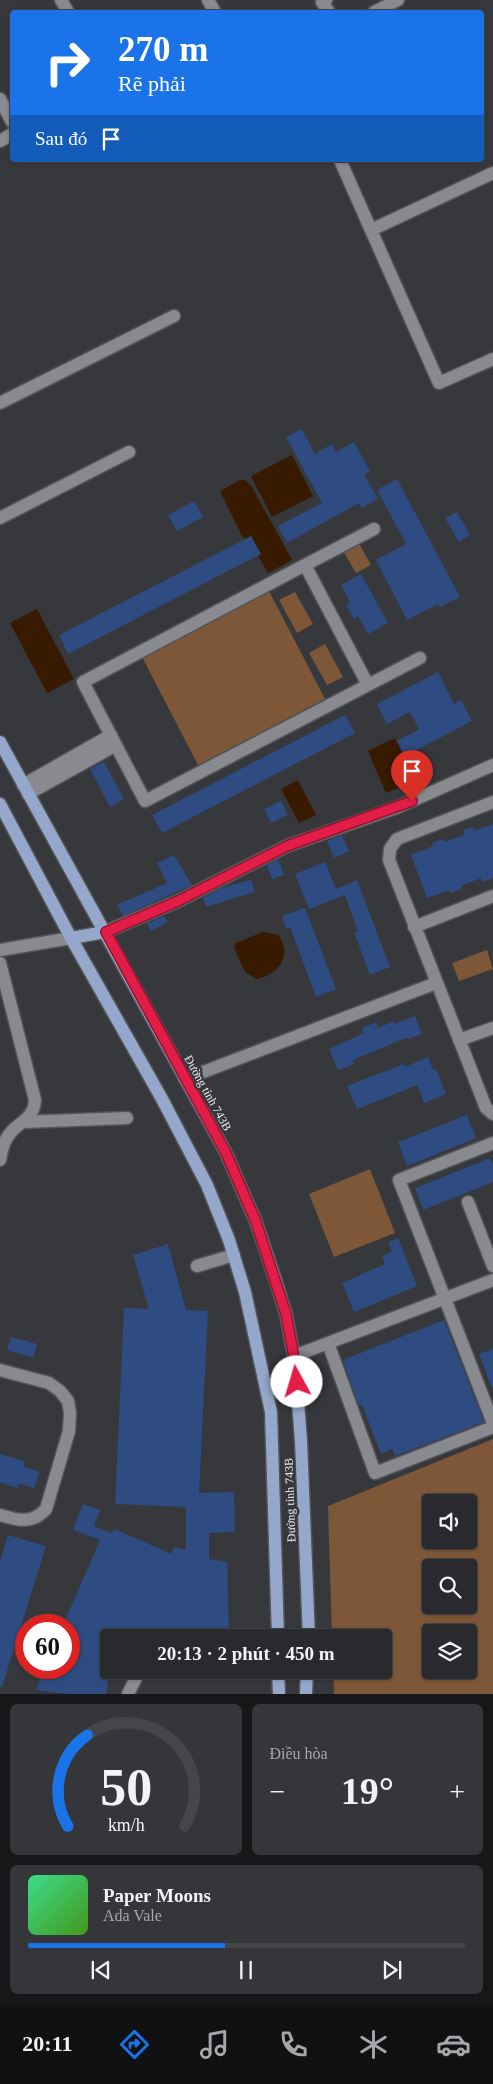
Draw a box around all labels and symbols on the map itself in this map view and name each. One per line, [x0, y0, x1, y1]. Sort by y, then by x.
pin [391, 750, 433, 801]
street label: Đường tỉnh 743B [181, 1053, 235, 1133]
position arrow [270, 1355, 322, 1407]
street label: Đường tỉnh 743B [282, 1458, 298, 1542]
speed limit sign: 60 [15, 1614, 80, 1679]

